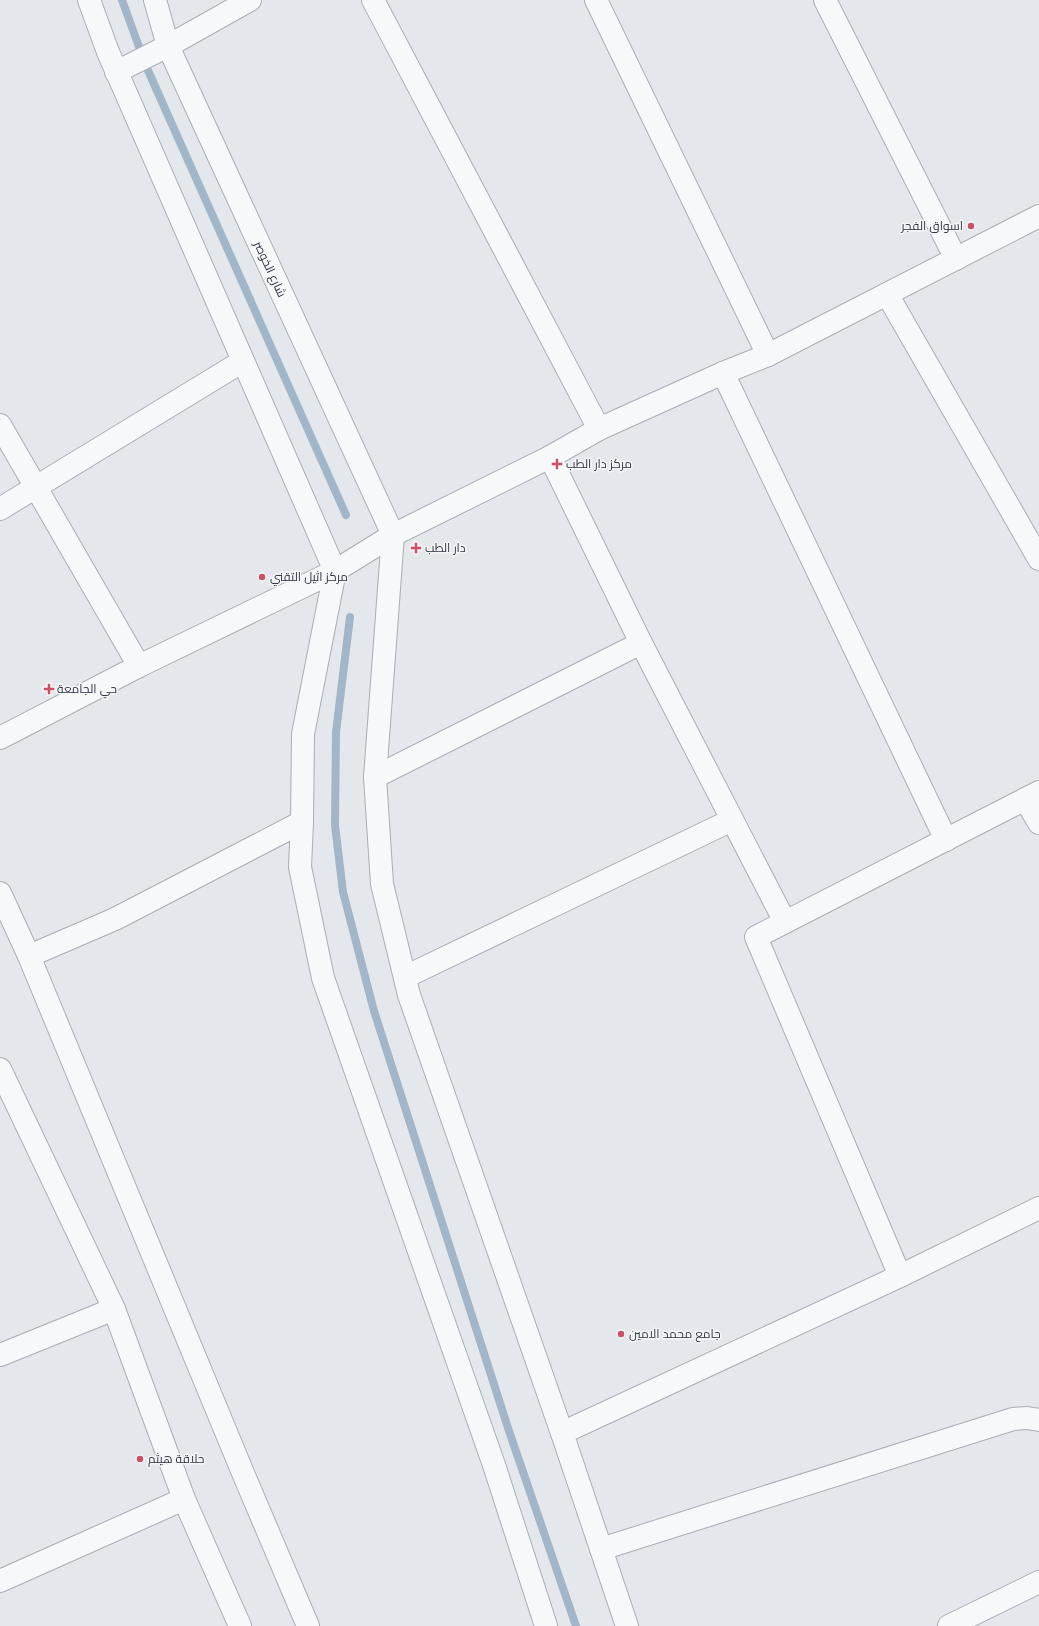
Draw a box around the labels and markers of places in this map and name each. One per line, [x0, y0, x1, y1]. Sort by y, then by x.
place label: اسواق الفجر [900, 218, 963, 234]
marker: اسواق الفجر [966, 221, 976, 231]
place label: مركز دار الطب [566, 456, 632, 472]
marker: مركز دار الطب [551, 458, 563, 470]
place label: دار الطب [425, 540, 466, 556]
marker: دار الطب [410, 542, 422, 554]
place label: مركز اثيل التقني [270, 569, 348, 587]
marker: مركز اثيل التقني [257, 572, 267, 582]
place label: حي الجامعة [57, 681, 117, 699]
marker: حي الجامعة [44, 684, 54, 694]
place label: جامع محمد الامين [629, 1326, 721, 1342]
marker: جامع محمد الامين [616, 1329, 626, 1339]
place label: حلاقة هيثم [148, 1451, 205, 1467]
marker: حلاقة هيثم [135, 1454, 145, 1464]

